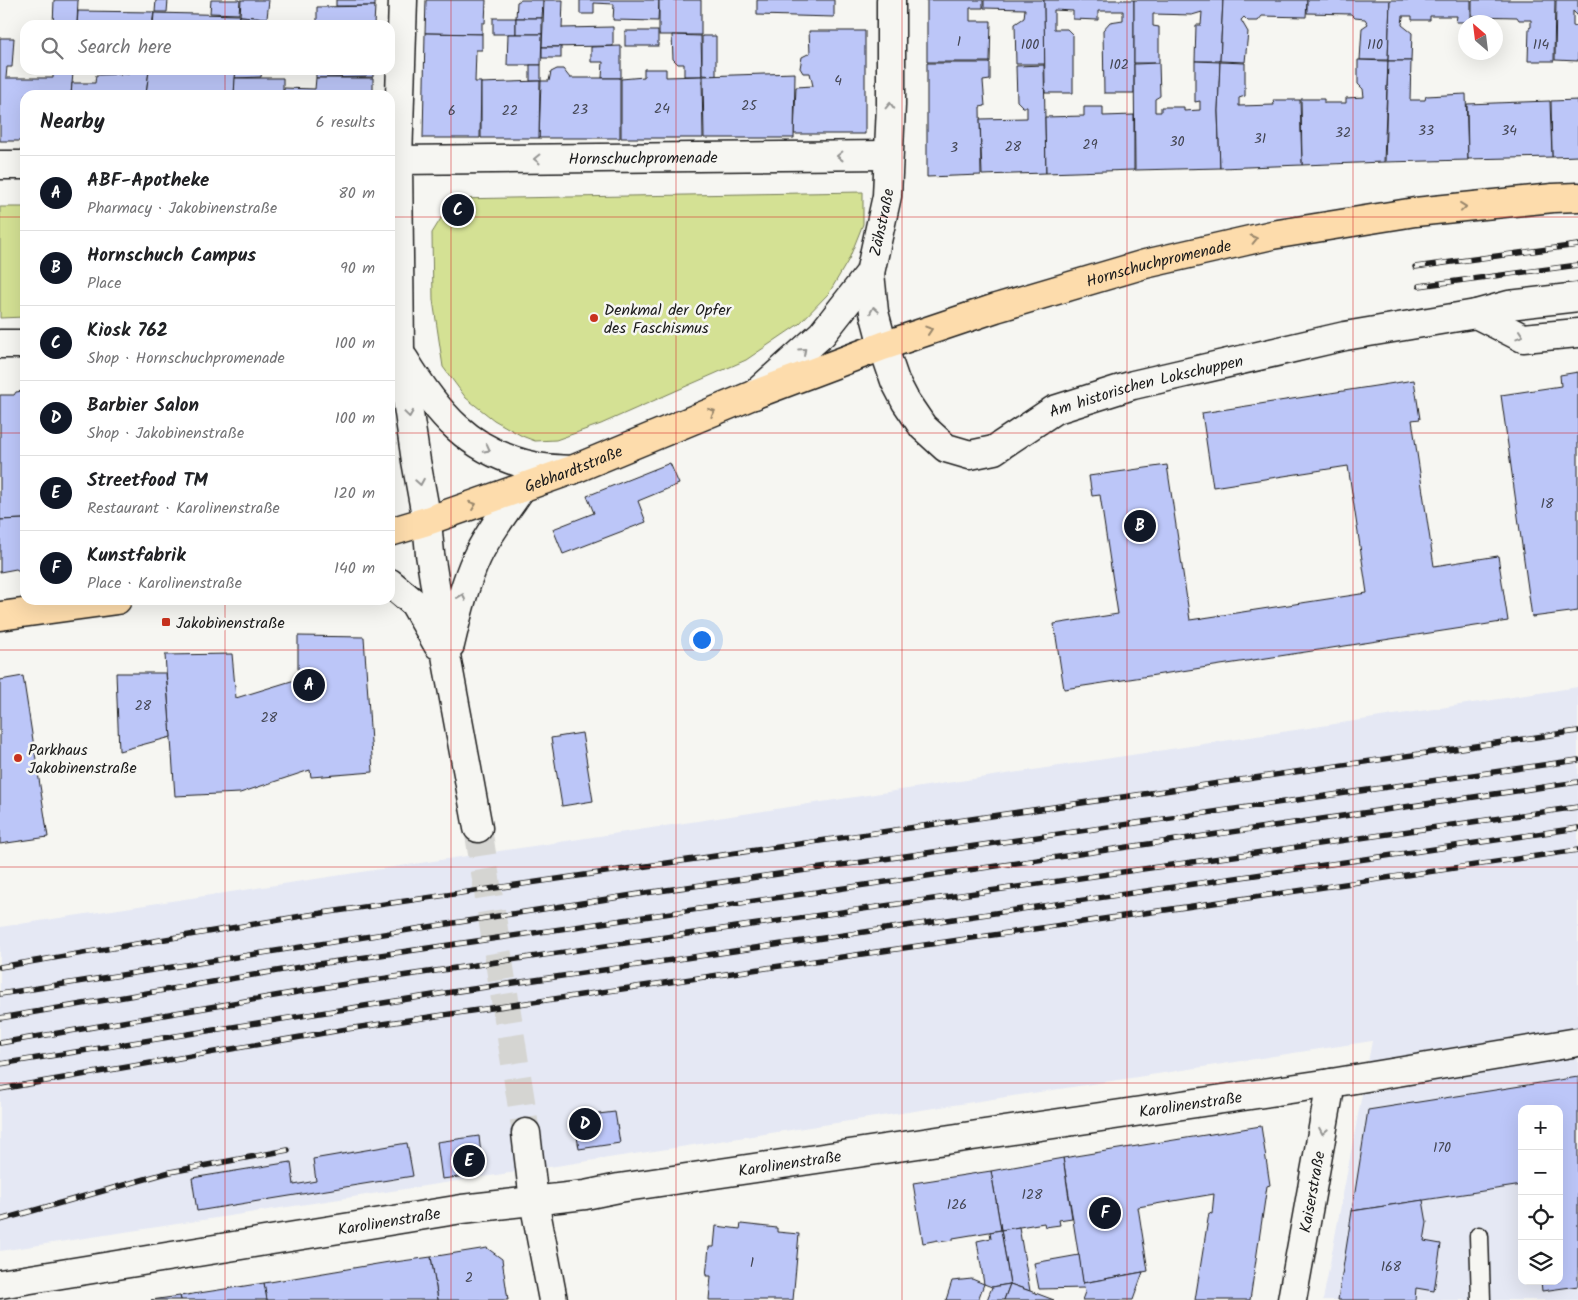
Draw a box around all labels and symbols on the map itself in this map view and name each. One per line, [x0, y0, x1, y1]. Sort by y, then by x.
north arrow [1458, 15, 1503, 60]
house number: 1 [957, 31, 961, 53]
house number: 100 [1021, 34, 1039, 56]
house number: 110 [1367, 34, 1383, 56]
house number: 114 [1533, 34, 1550, 56]
house number: 102 [1109, 54, 1129, 76]
house number: 4 [834, 70, 842, 92]
house number: 25 [741, 95, 758, 117]
house number: 24 [654, 98, 670, 120]
house number: 23 [572, 99, 588, 121]
house number: 6 [448, 100, 456, 122]
house number: 22 [502, 100, 518, 122]
one-way arrow [885, 102, 896, 110]
house number: 33 [1418, 120, 1434, 142]
house number: 34 [1501, 120, 1517, 142]
house number: 32 [1335, 122, 1351, 144]
house number: 31 [1254, 128, 1266, 150]
house number: 30 [1170, 131, 1185, 153]
house number: 29 [1083, 134, 1098, 156]
house number: 28 [1005, 136, 1022, 158]
house number: 3 [950, 137, 958, 159]
street label: Hornschuchpromenade [568, 146, 718, 172]
one-way arrow [835, 151, 843, 161]
one-way arrow [533, 154, 540, 164]
street label: Zähstraße [863, 188, 901, 259]
pin: C [442, 191, 474, 229]
one-way arrow [1460, 202, 1468, 213]
street label: Hornschuchpromenade [1083, 234, 1234, 295]
one-way arrow [1249, 234, 1258, 245]
place label: Denkmal der Opfer des Faschismus [604, 298, 733, 341]
one-way arrow [869, 305, 880, 313]
marker: Denkmal der Opfer des Faschismus [588, 312, 600, 324]
one-way arrow [924, 326, 933, 336]
one-way arrow [1515, 329, 1524, 339]
one-way arrow [797, 348, 806, 357]
street label: Am historischen Lokschuppen [1046, 349, 1246, 425]
one-way arrow [707, 408, 716, 419]
one-way arrow [403, 411, 414, 419]
street label: Gebhardtstraße [521, 439, 627, 500]
one-way arrow [482, 443, 491, 453]
one-way arrow [414, 478, 424, 486]
house number: 18 [1541, 493, 1554, 515]
one-way arrow [468, 501, 476, 511]
pin: B [1124, 507, 1156, 545]
one-way arrow [456, 593, 466, 602]
place label: Jakobinenstraße [176, 611, 285, 636]
marker: Jakobinenstraße [160, 616, 172, 628]
your location [689, 627, 715, 653]
pin: A [293, 666, 325, 704]
house number: 28 [135, 695, 152, 717]
house number: 28 [261, 707, 278, 729]
place label: Parkhaus Jakobinenstraße [28, 738, 137, 781]
marker: Parkhaus Jakobinenstraße [12, 752, 24, 764]
street label: Karolinenstraße [1137, 1085, 1244, 1125]
pin: D [569, 1105, 601, 1143]
one-way arrow [1318, 1126, 1328, 1135]
house number: 170 [1433, 1137, 1451, 1159]
pin: E [453, 1142, 485, 1180]
street label: Karolinenstraße [737, 1144, 843, 1184]
street label: Kaiserstraße [1293, 1149, 1333, 1235]
house number: 128 [1022, 1184, 1043, 1206]
house number: 126 [947, 1194, 967, 1216]
pin: F [1089, 1194, 1121, 1232]
street label: Karolinenstraße [336, 1202, 442, 1243]
house number: 1 [750, 1252, 754, 1274]
house number: 168 [1381, 1256, 1402, 1278]
house number: 2 [465, 1267, 473, 1289]

